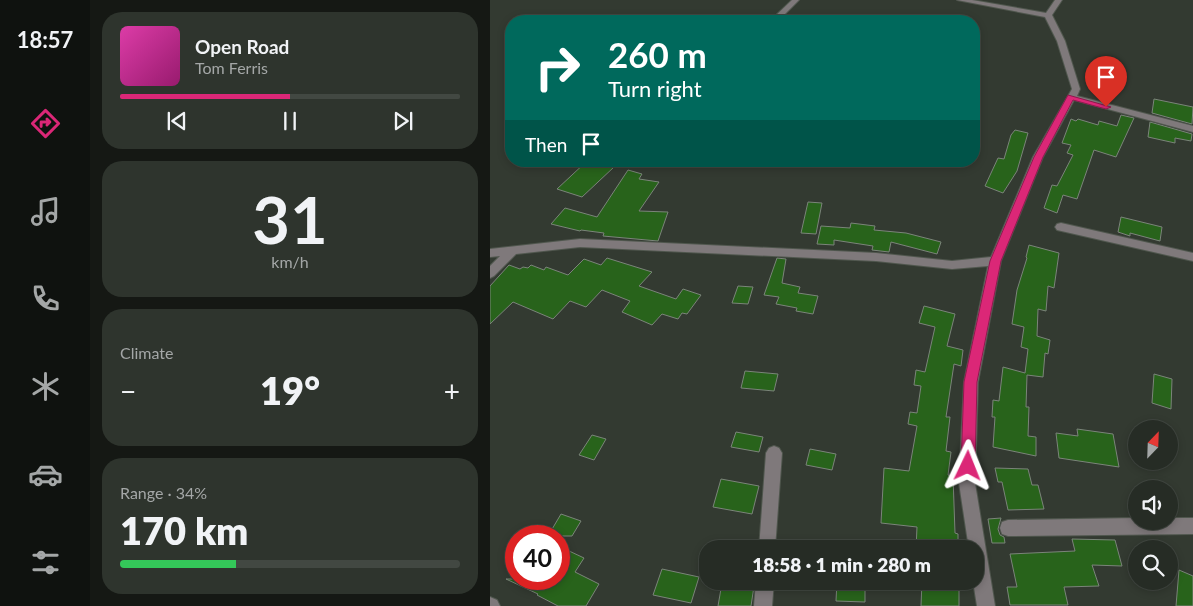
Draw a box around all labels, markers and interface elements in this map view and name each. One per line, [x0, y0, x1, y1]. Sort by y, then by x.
text: 18:57 [17, 26, 73, 53]
text: 260 m [608, 33, 707, 75]
text: Open Road [195, 35, 289, 58]
icon: right [525, 35, 590, 100]
pin [1085, 56, 1127, 107]
text: Tom Ferris [195, 58, 268, 77]
icon: arrive [1092, 63, 1120, 91]
text: Turn right [608, 75, 702, 102]
icon: directions [28, 106, 63, 141]
icon: previous [163, 107, 191, 135]
icon: pause [276, 107, 304, 135]
icon: next [389, 107, 417, 135]
icon: arrive [577, 130, 605, 158]
text: Then [525, 133, 567, 156]
text: 31 [252, 180, 328, 258]
icon: music [28, 194, 63, 229]
text: km/h [271, 252, 309, 271]
icon: phone [28, 281, 63, 316]
text: Climate [120, 343, 173, 362]
text: 19° [260, 367, 320, 413]
icon: climate [28, 369, 63, 404]
text: − [120, 374, 136, 408]
text: + [444, 374, 460, 408]
north arrow [1128, 420, 1178, 470]
map controls [1128, 420, 1178, 590]
position arrow [941, 439, 993, 491]
icon: car [28, 457, 63, 492]
button: sound [1128, 480, 1178, 530]
text: Range · 34% [120, 483, 207, 502]
text: 170 km [120, 507, 248, 553]
speed limit sign: 40 [505, 525, 570, 590]
button: search [1128, 540, 1178, 590]
icon: filters [28, 545, 63, 580]
text: 18:58 · 1 min · 280 m [752, 553, 931, 576]

